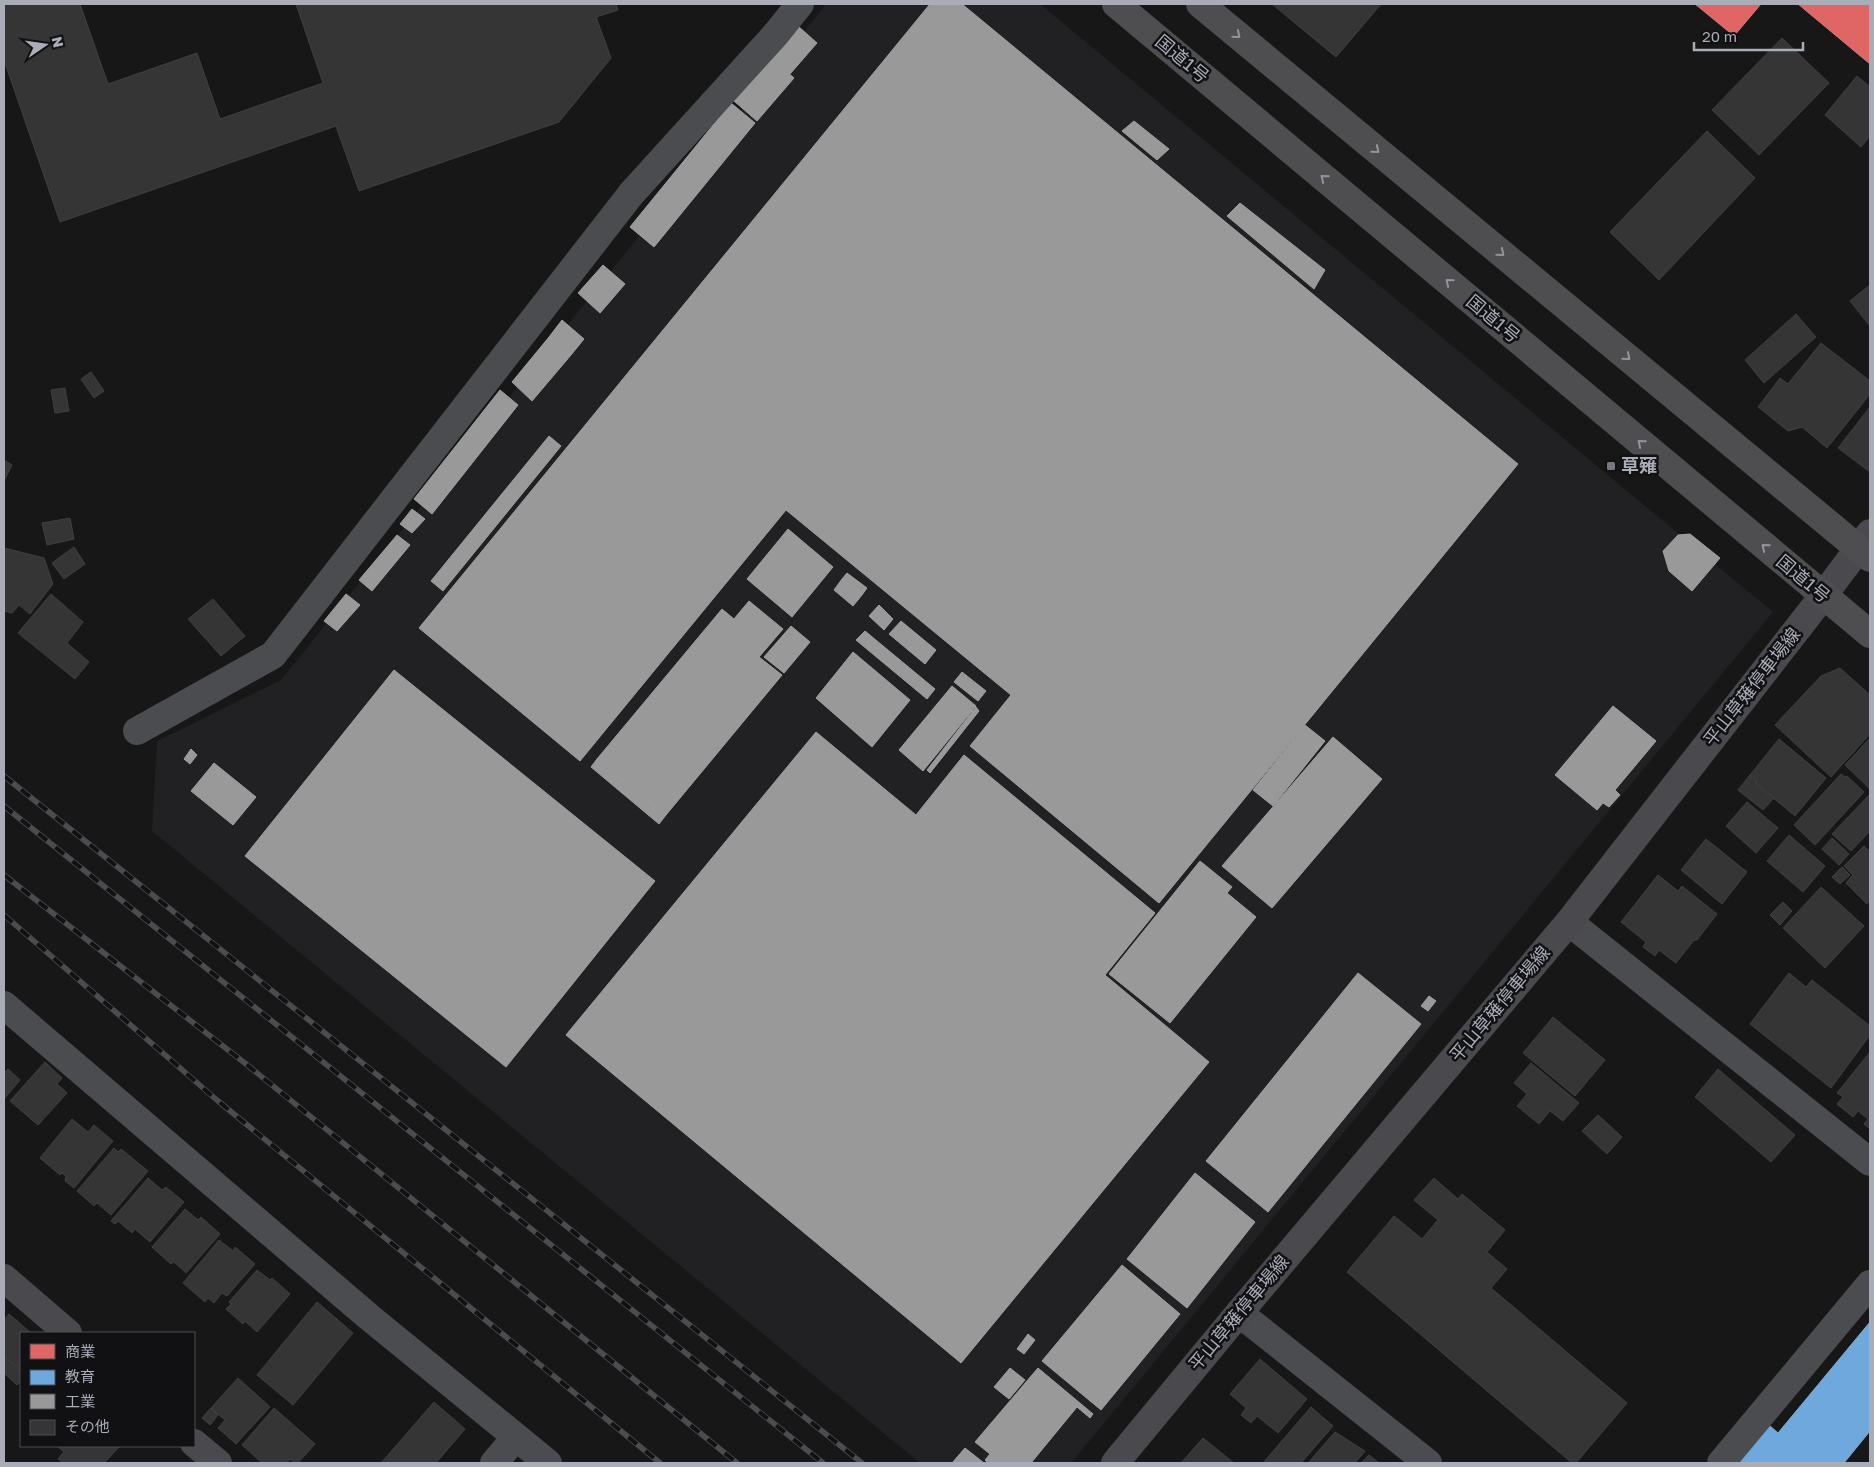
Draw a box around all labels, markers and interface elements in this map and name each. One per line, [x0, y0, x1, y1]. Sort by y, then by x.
north arrow [20, 20, 70, 70]
scale bar [1694, 20, 1803, 52]
text: 20 m [1702, 27, 1737, 45]
one-way arrow [1232, 29, 1241, 38]
street label: 国道1号 [1152, 30, 1214, 87]
text: N [49, 35, 68, 49]
one-way arrow [1370, 144, 1379, 152]
one-way arrow [1321, 175, 1330, 184]
one-way arrow [1496, 248, 1505, 257]
one-way arrow [1446, 280, 1455, 288]
street label: 国道1号 [1463, 290, 1525, 347]
one-way arrow [1621, 351, 1630, 360]
one-way arrow [1637, 440, 1646, 449]
place label: 草薙 [1621, 454, 1657, 476]
marker: 草薙 [1605, 460, 1617, 472]
one-way arrow [1762, 545, 1771, 553]
street label: 国道1号 [1773, 550, 1835, 607]
street label: 平山草薙停車場線 [1698, 623, 1804, 750]
street label: 平山草薙停車場線 [1445, 941, 1554, 1066]
street label: 平山草薙停車場線 [1184, 1250, 1293, 1375]
legend [20, 1332, 195, 1447]
text: 商業 [65, 1342, 95, 1360]
text: 教育 [65, 1367, 95, 1385]
text: 工業 [65, 1392, 95, 1410]
text: その他 [65, 1417, 110, 1435]

